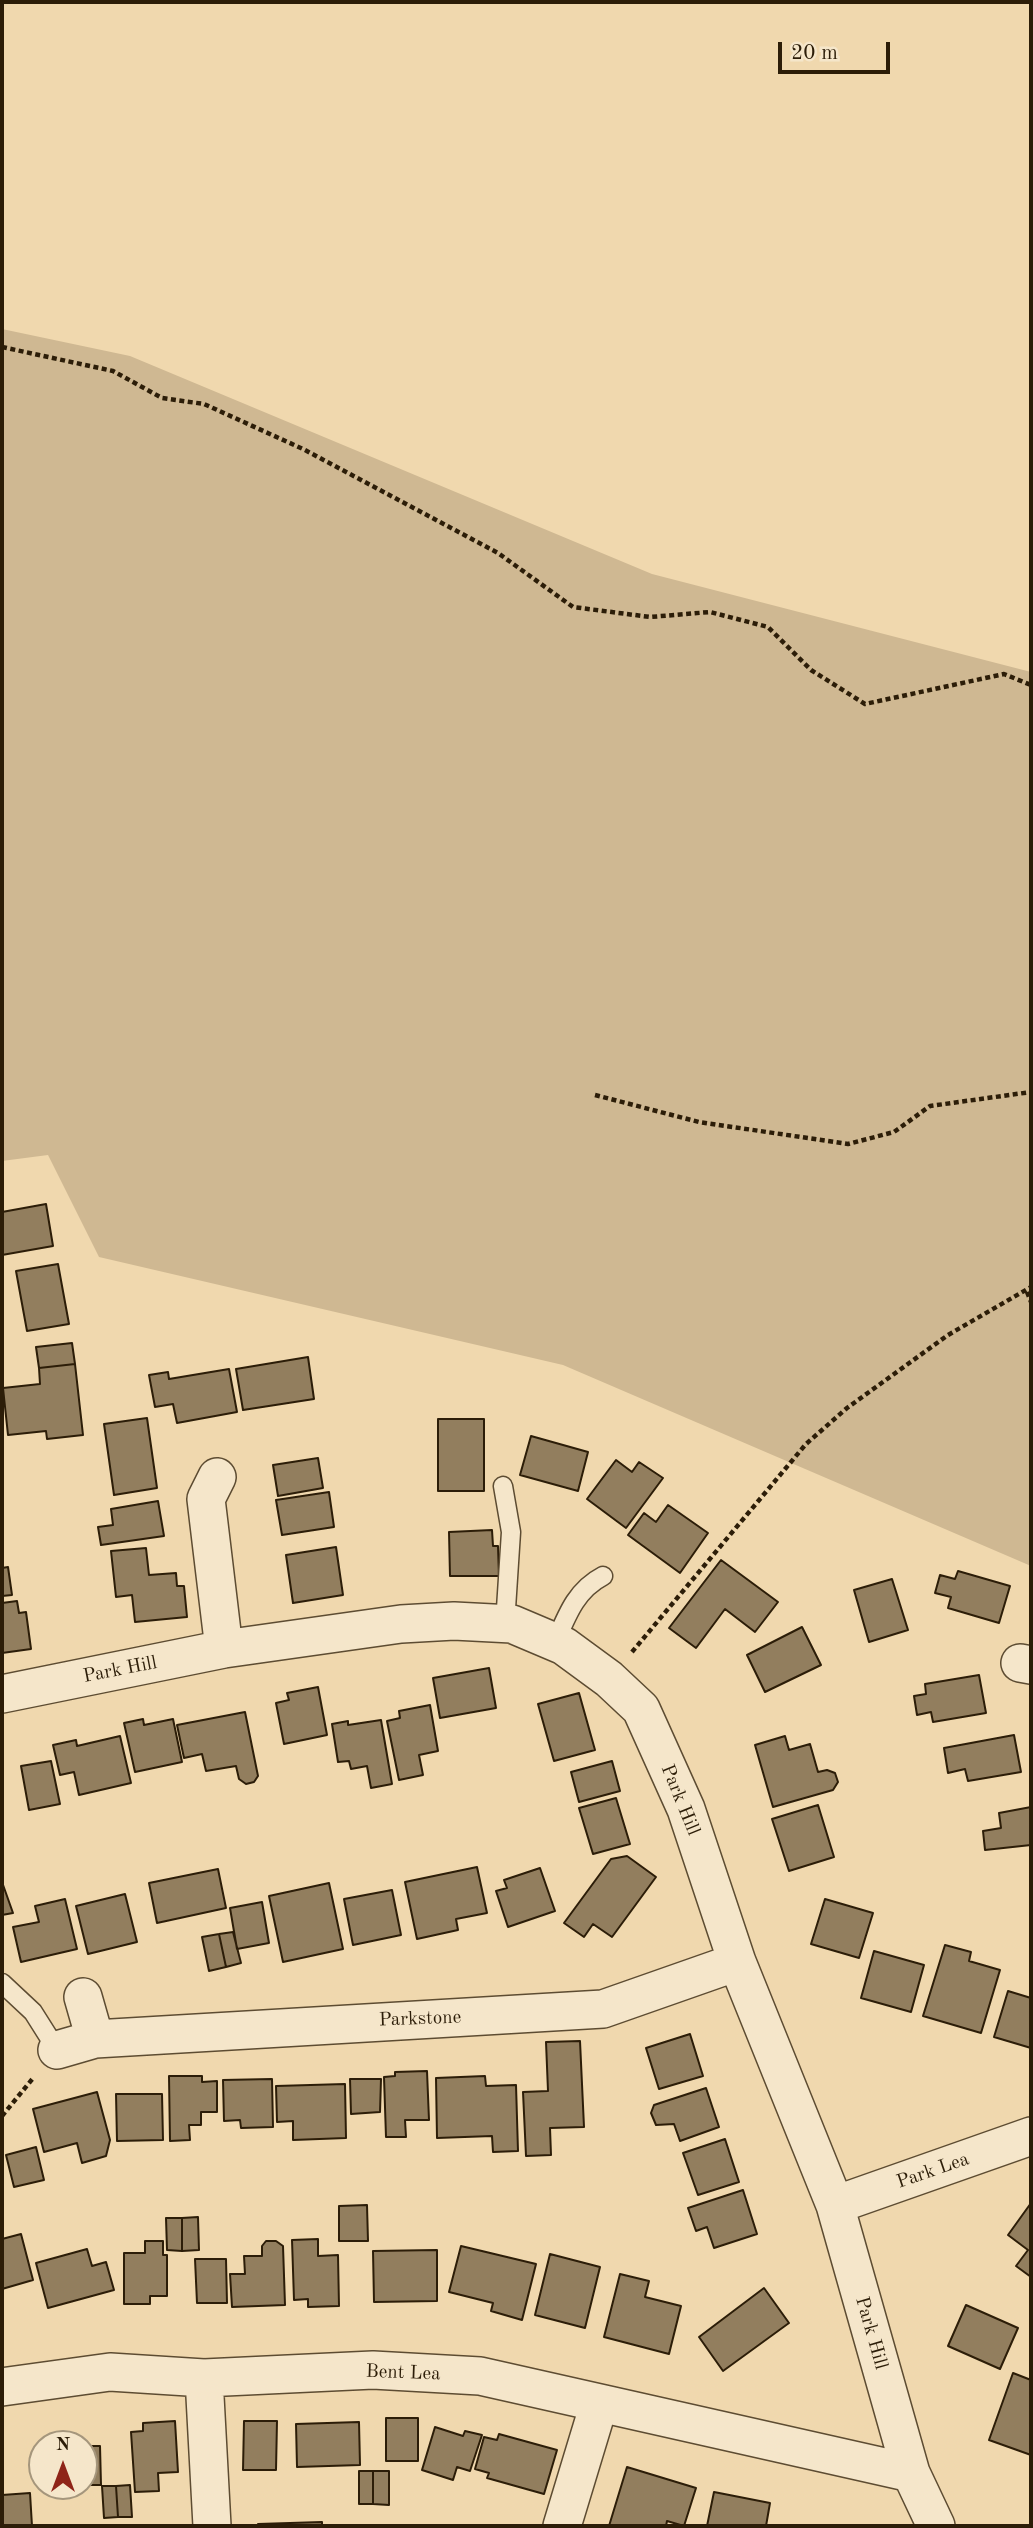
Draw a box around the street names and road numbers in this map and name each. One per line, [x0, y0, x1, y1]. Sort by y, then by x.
street label: Park Hill [81, 1652, 159, 1688]
street label: Park Hill [655, 1761, 705, 1839]
street label: Parkstone [378, 2006, 462, 2032]
street label: Park Lea [894, 2148, 972, 2194]
street label: Park Hill [850, 2294, 892, 2372]
street label: Bent Lea [365, 2360, 441, 2386]

